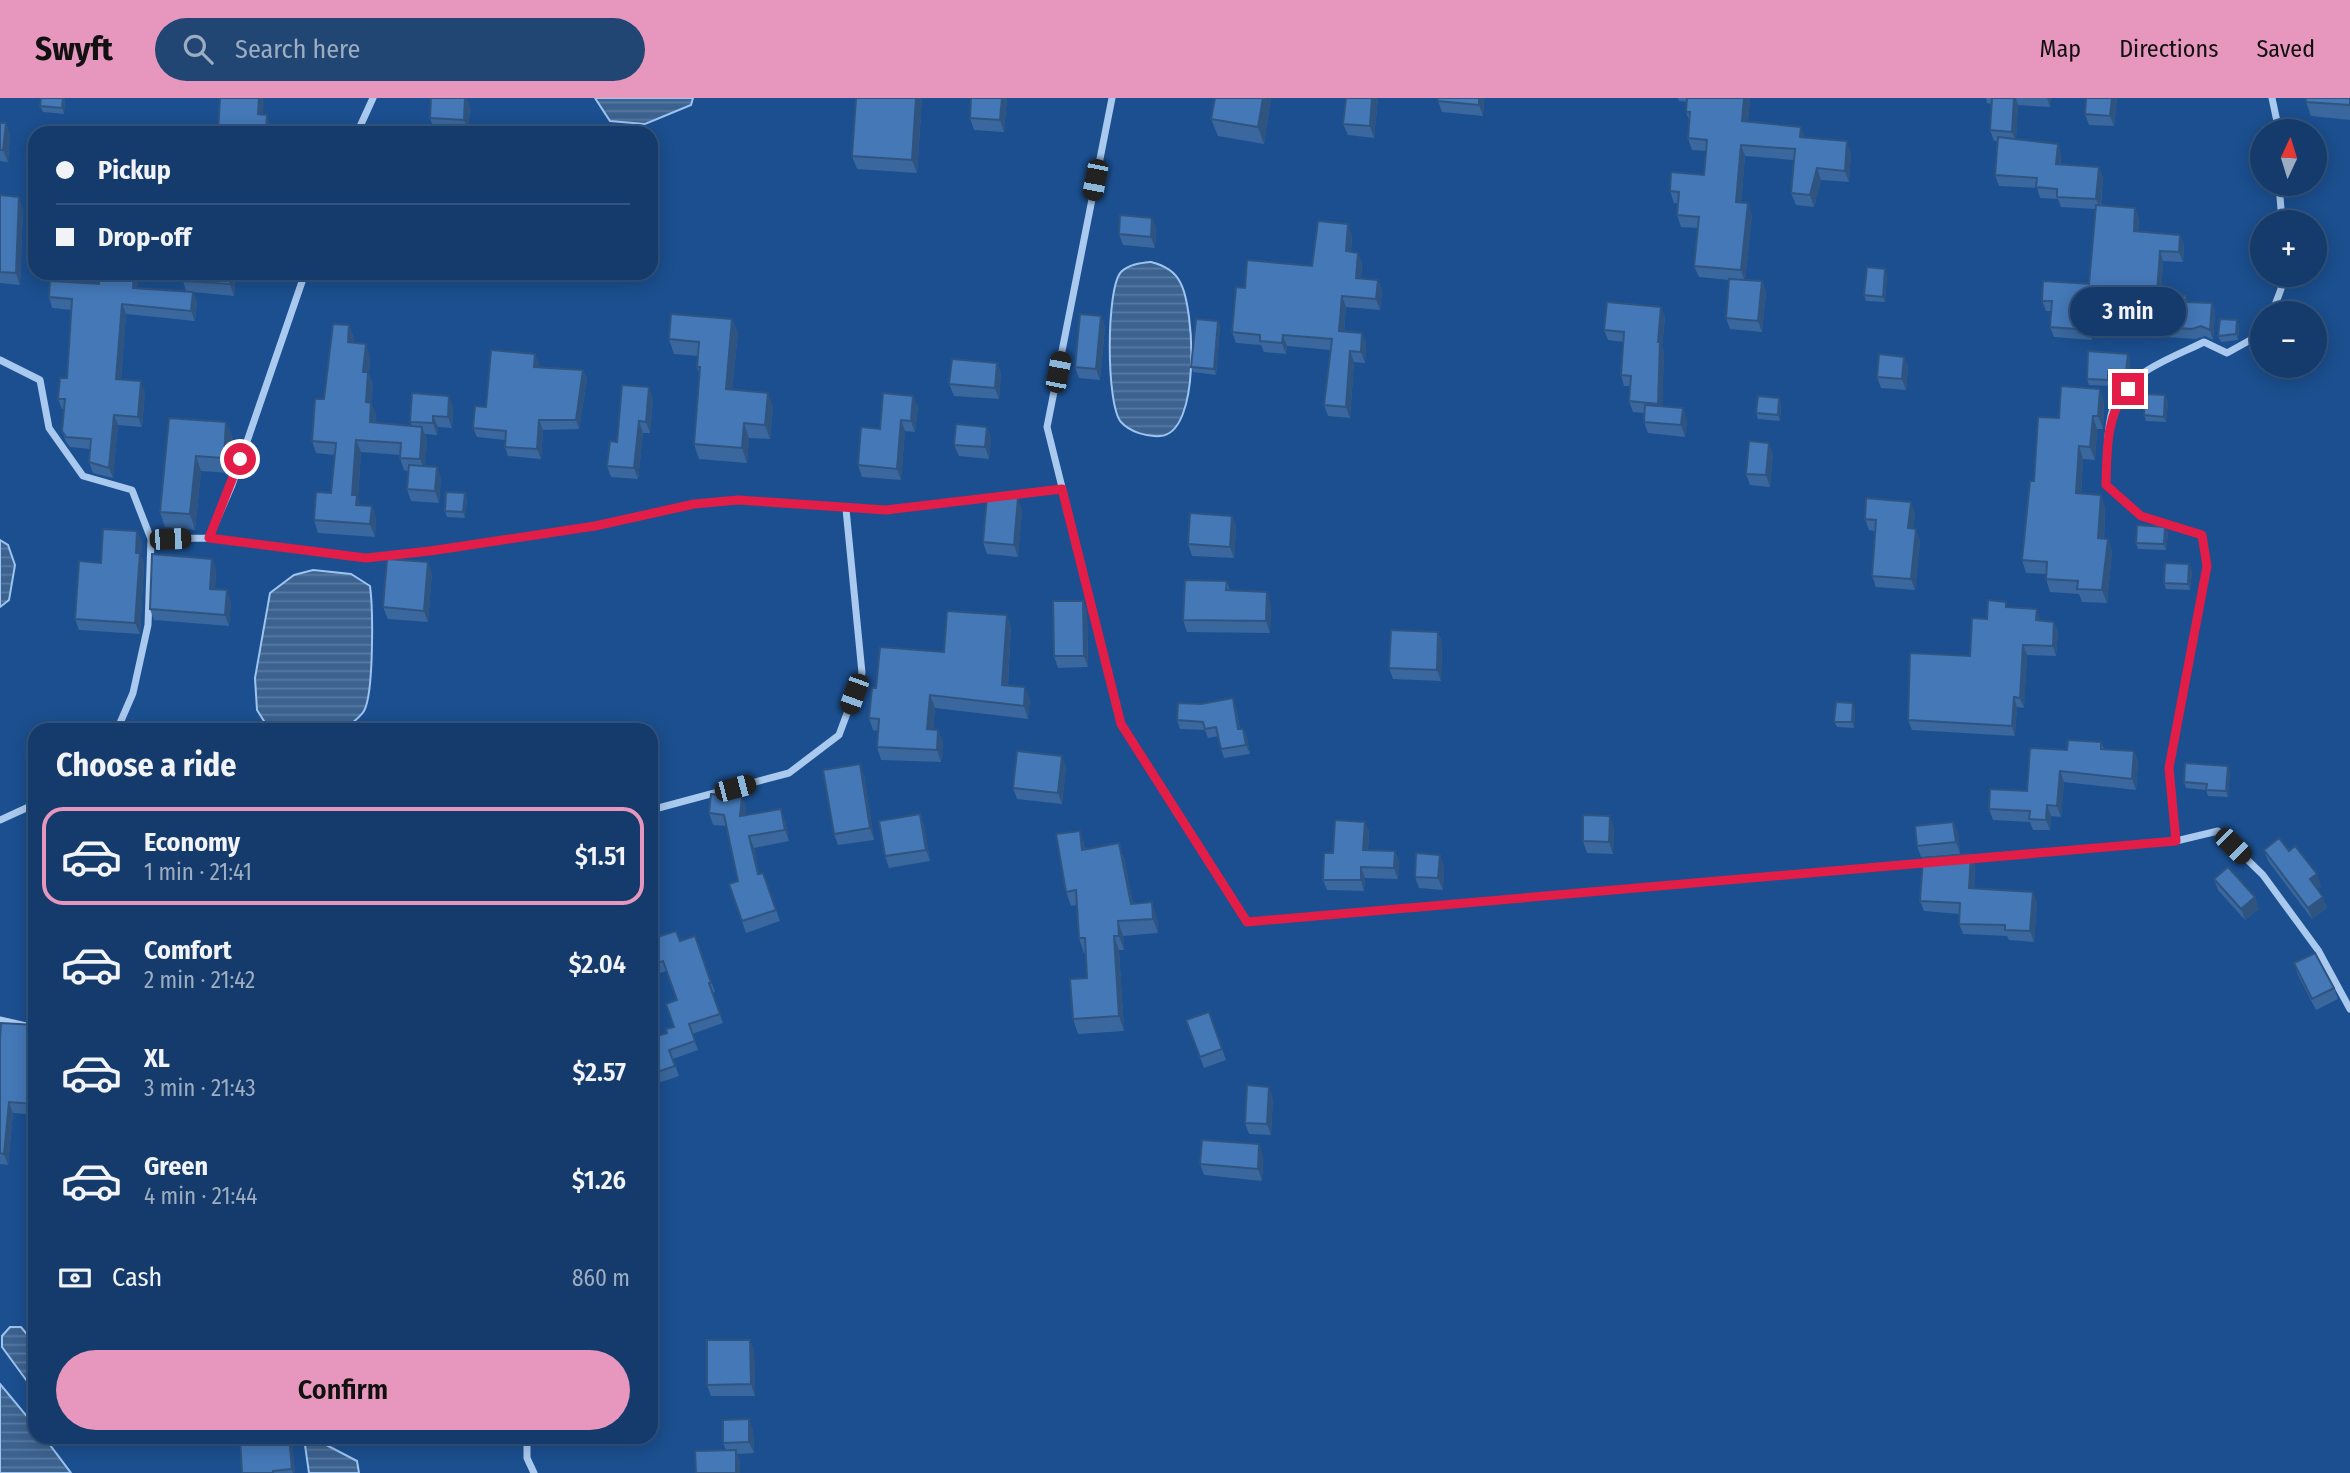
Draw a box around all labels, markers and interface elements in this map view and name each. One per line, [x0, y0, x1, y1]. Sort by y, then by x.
search box [155, 18, 645, 81]
text: Swyft [35, 29, 113, 69]
icon: search [179, 30, 217, 68]
text: Search here [235, 34, 360, 65]
text: Map [2040, 35, 2081, 63]
text: Directions [2119, 35, 2218, 63]
text: Saved [2256, 35, 2315, 63]
north arrow [2250, 119, 2328, 196]
map controls [2250, 119, 2327, 378]
text: Pickup [98, 155, 171, 186]
car [1081, 157, 1110, 203]
button: + [2250, 210, 2327, 287]
text: Drop-off [98, 222, 191, 253]
callout: 3 min [2070, 288, 2186, 336]
text: 3 min [2102, 297, 2154, 325]
button: − [2250, 301, 2327, 378]
car [1044, 349, 1073, 395]
route end [2112, 373, 2144, 405]
route start [224, 443, 256, 475]
car [149, 528, 192, 550]
car [837, 671, 872, 717]
text: Choose a ride [56, 746, 237, 784]
car [712, 772, 759, 804]
car [2211, 824, 2256, 868]
icon: car [60, 825, 123, 888]
text: Economy [144, 827, 240, 858]
text: $1.51 [575, 841, 626, 872]
text: 1 min · 21:41 [144, 858, 252, 886]
icon: car [60, 933, 123, 996]
text: Comfort [144, 935, 232, 966]
text: $2.04 [569, 949, 626, 980]
text: 2 min · 21:42 [144, 966, 255, 994]
icon: car [60, 1041, 123, 1104]
text: XL [144, 1043, 170, 1074]
text: $2.57 [572, 1057, 626, 1088]
text: 3 min · 21:43 [144, 1074, 256, 1102]
icon: car [60, 1149, 123, 1212]
text: Green [144, 1151, 208, 1182]
text: $1.26 [572, 1165, 626, 1196]
text: 4 min · 21:44 [144, 1182, 257, 1210]
icon: cash [56, 1259, 94, 1297]
text: Cash [112, 1262, 162, 1293]
text: 860 m [572, 1264, 630, 1292]
button: Confirm [56, 1350, 630, 1430]

